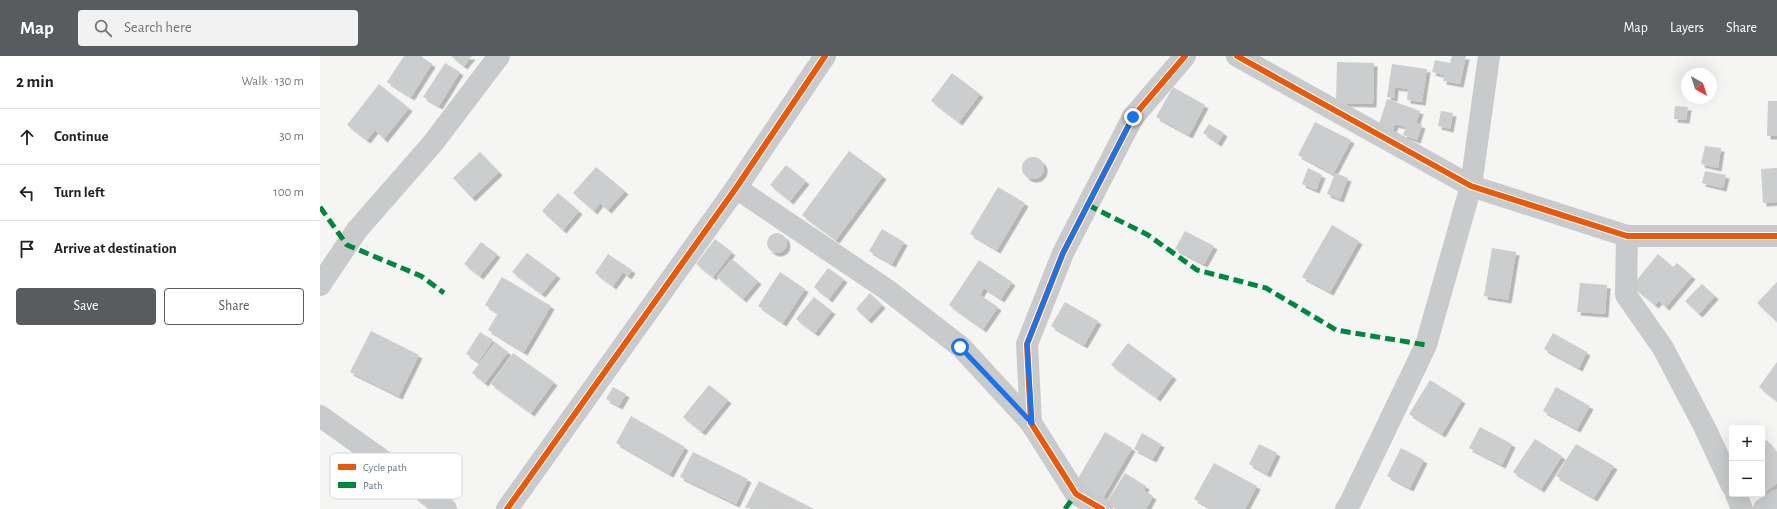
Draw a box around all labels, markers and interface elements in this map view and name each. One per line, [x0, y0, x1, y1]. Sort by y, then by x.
search box [78, 10, 358, 46]
icon: search [92, 17, 114, 39]
text: Map [20, 19, 54, 38]
text: Search here [124, 20, 192, 35]
text: Map [1623, 21, 1648, 35]
text: Layers [1670, 21, 1704, 35]
text: Share [1726, 21, 1757, 35]
north arrow [1681, 68, 1717, 104]
text: 2 min [16, 73, 54, 90]
text: Walk · 130 m [241, 75, 304, 88]
route end [1124, 108, 1142, 126]
icon: ahead [16, 126, 38, 148]
text: Continue [54, 129, 109, 144]
text: 30 m [279, 130, 304, 143]
icon: left [16, 182, 38, 204]
text: Turn left [54, 185, 105, 200]
text: 100 m [273, 186, 304, 199]
icon: arrive [16, 238, 38, 260]
text: Arrive at destination [54, 241, 177, 256]
button: Save [16, 288, 156, 325]
button: Share [164, 288, 304, 325]
route start [951, 338, 969, 356]
map controls [1729, 425, 1765, 497]
button: + [1729, 425, 1765, 461]
legend [330, 453, 462, 499]
button: − [1729, 461, 1765, 497]
text: Cycle path [363, 462, 407, 473]
text: Path [363, 480, 383, 491]

